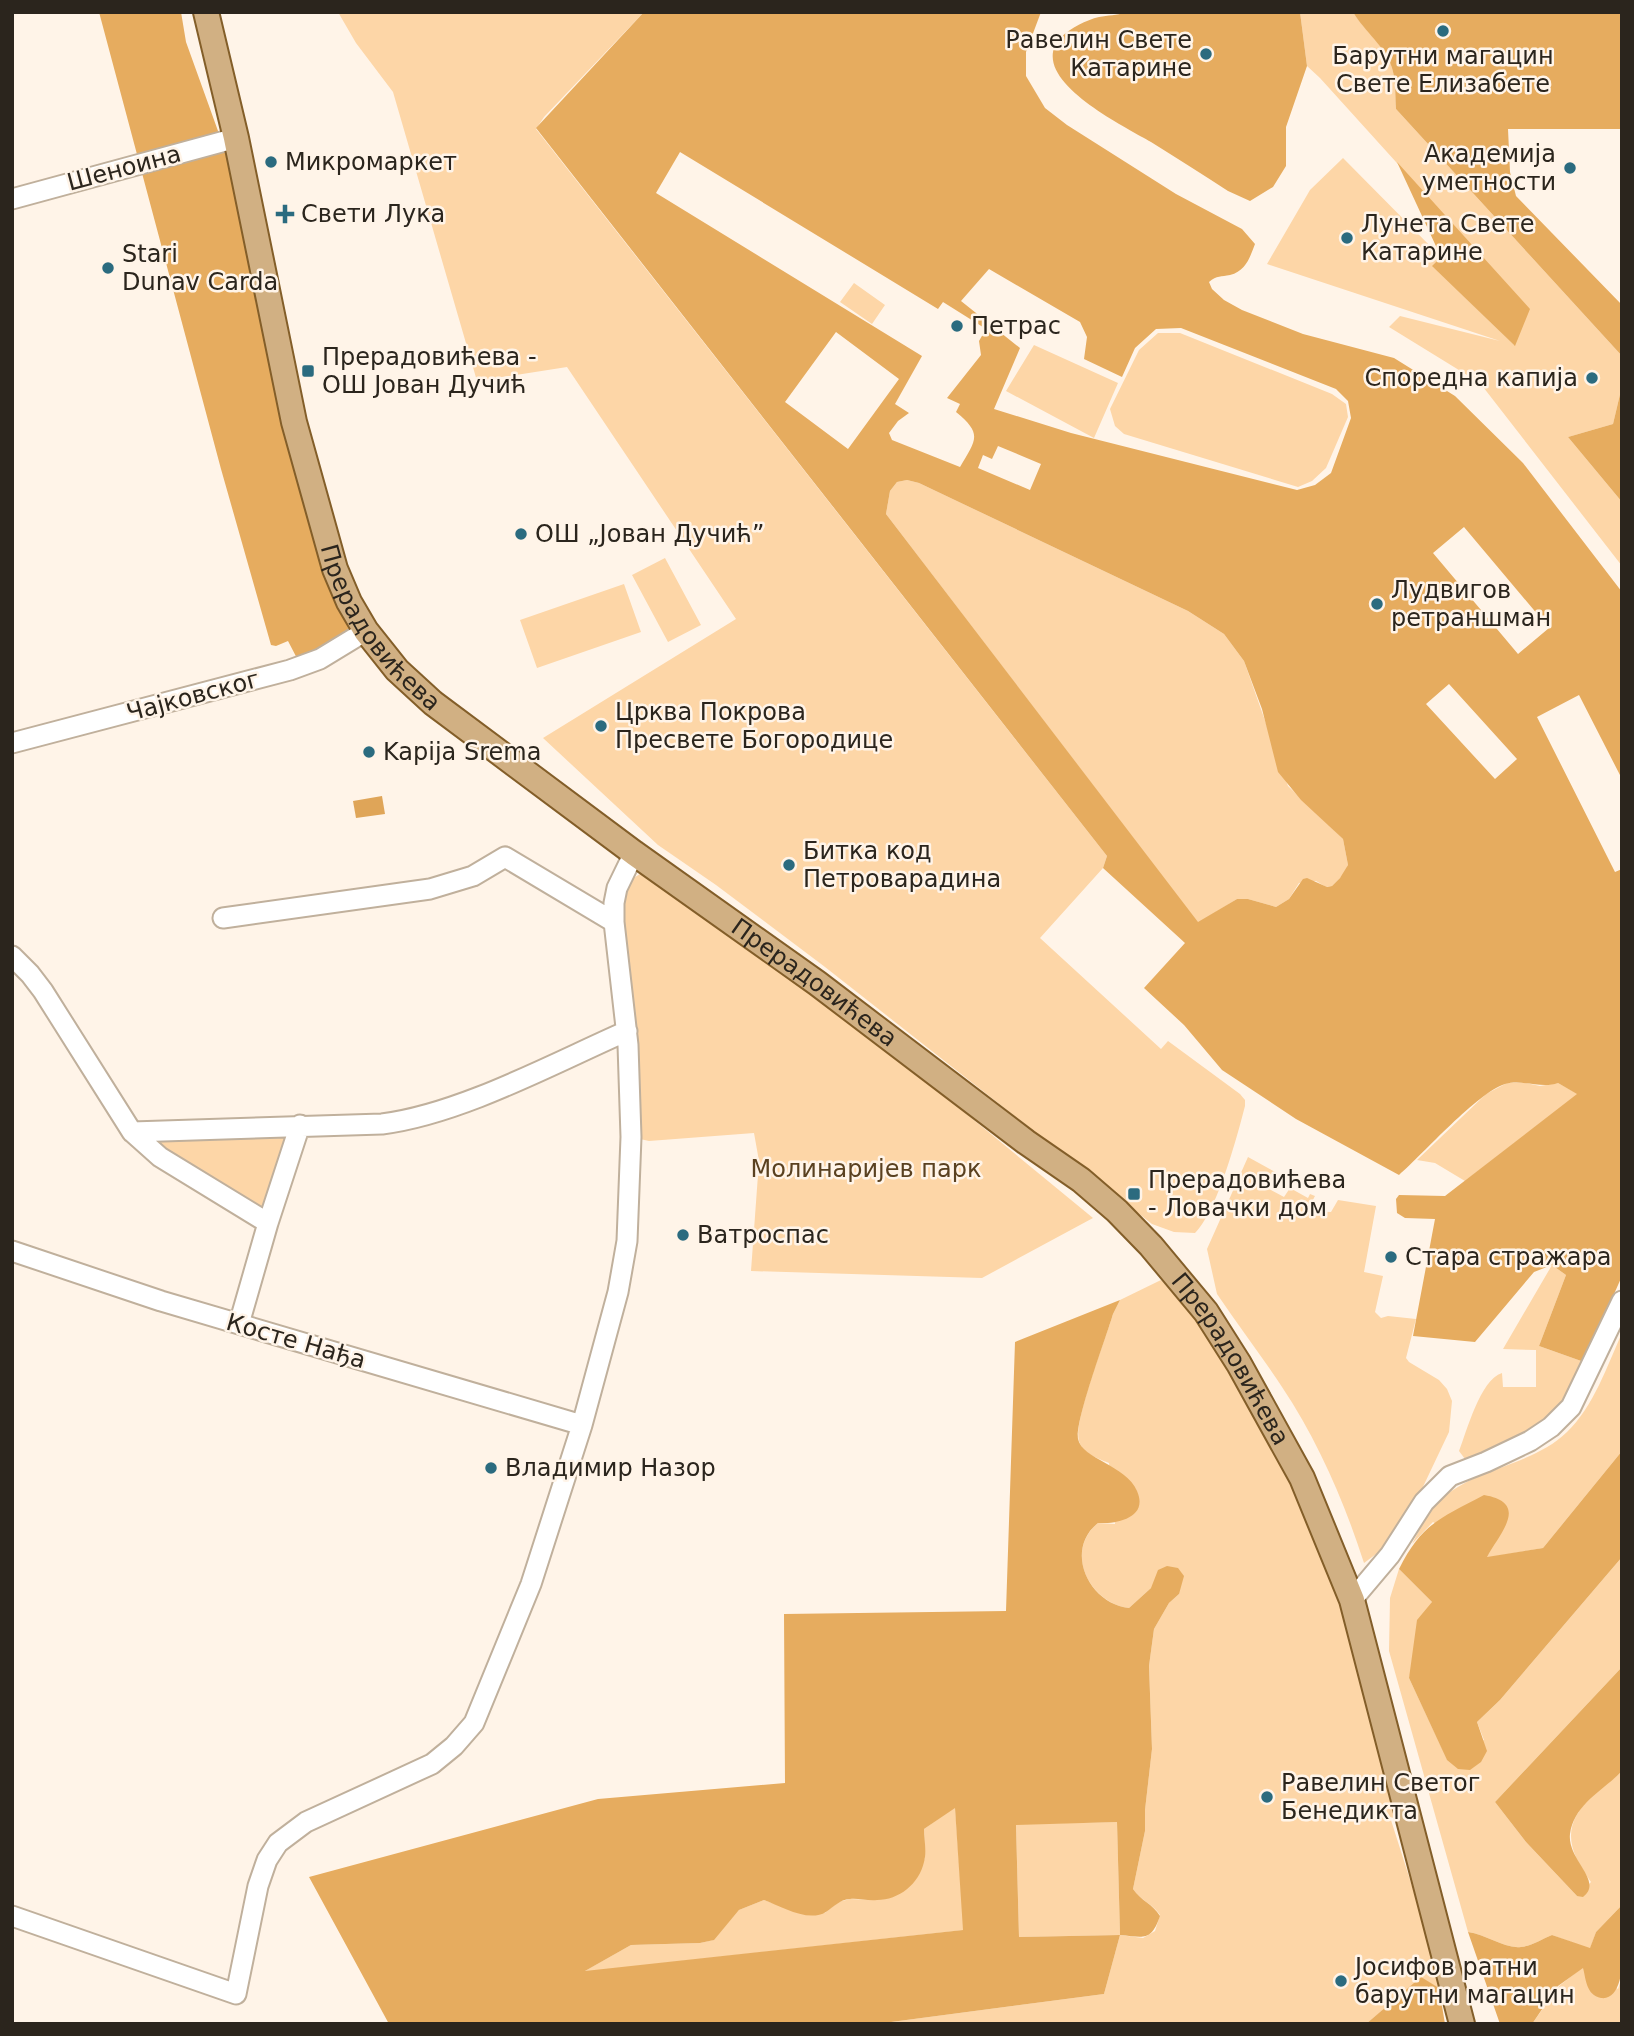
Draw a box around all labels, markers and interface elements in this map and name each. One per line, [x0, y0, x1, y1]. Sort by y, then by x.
marker: Барутни магацин Свете Елизабете [1435, 23, 1451, 39]
place label: Равелин Свете Катарине [1005, 26, 1192, 82]
place label: Барутни магацин Свете Елизабете [1332, 42, 1554, 98]
marker: Равелин Свете Катарине [1198, 46, 1214, 62]
street label: Шеноина [64, 139, 184, 197]
place label: Академија уметности [1422, 140, 1556, 196]
place label: Микромаркет [285, 148, 457, 176]
marker: Микромаркет [263, 154, 279, 170]
marker: Академија уметности [1562, 160, 1578, 176]
place label: Свети Лука [301, 200, 445, 228]
marker: Свети Лука [275, 204, 295, 224]
place label: Лунета Свете Катарине [1361, 210, 1534, 266]
marker: Лунета Свете Катарине [1339, 230, 1355, 246]
place label: Stari Dunav Carda [122, 240, 278, 296]
marker: Stari Dunav Carda [100, 260, 116, 276]
place label: Петрас [971, 312, 1061, 340]
marker: Петрас [949, 318, 965, 334]
place label: Прерадовићева - ОШ Јован Дучић [322, 343, 537, 399]
marker: Прерадовићева - ОШ Јован Дучић [300, 363, 316, 379]
place label: Споредна капија [1364, 364, 1578, 392]
marker: Споредна капија [1584, 370, 1600, 386]
place label: ОШ „Јован Дучић” [535, 520, 764, 548]
marker: ОШ „Јован Дучић” [513, 526, 529, 542]
street label: Прерадовићева [315, 541, 446, 717]
place label: Лудвигов ретраншман [1391, 576, 1551, 632]
marker: Лудвигов ретраншман [1369, 596, 1385, 612]
street label: Чајковског [124, 665, 262, 727]
place label: Црква Покрова Пресвете Богородице [615, 698, 893, 754]
marker: Црква Покрова Пресвете Богородице [593, 718, 609, 734]
place label: Kapija Srema [383, 738, 541, 766]
marker: Kapija Srema [361, 744, 377, 760]
place label: Битка код Петроварадина [803, 837, 1001, 893]
marker: Битка код Петроварадина [781, 857, 797, 873]
street label: Прерадовићева [726, 913, 903, 1053]
park label: Молинаријев парк [751, 1155, 981, 1183]
place label: Прерадовићева - Ловачки дом [1148, 1166, 1346, 1222]
marker: Прерадовићева - Ловачки дом [1126, 1186, 1142, 1202]
place label: Ватроспас [697, 1221, 829, 1249]
marker: Ватроспас [675, 1227, 691, 1243]
place label: Стара стражара [1405, 1243, 1611, 1271]
marker: Стара стражара [1383, 1249, 1399, 1265]
street label: Прерадовићева [1166, 1268, 1295, 1450]
street label: Косте Нађа [223, 1308, 369, 1374]
place label: Владимир Назор [505, 1454, 716, 1482]
marker: Владимир Назор [483, 1460, 499, 1476]
place label: Равелин Светог Бенедикта [1281, 1769, 1480, 1825]
marker: Равелин Светог Бенедикта [1259, 1789, 1275, 1805]
place label: Јосифов ратни барутни магацин [1353, 1953, 1575, 2009]
marker: Јосифов ратни барутни магацин [1333, 1973, 1349, 1989]

